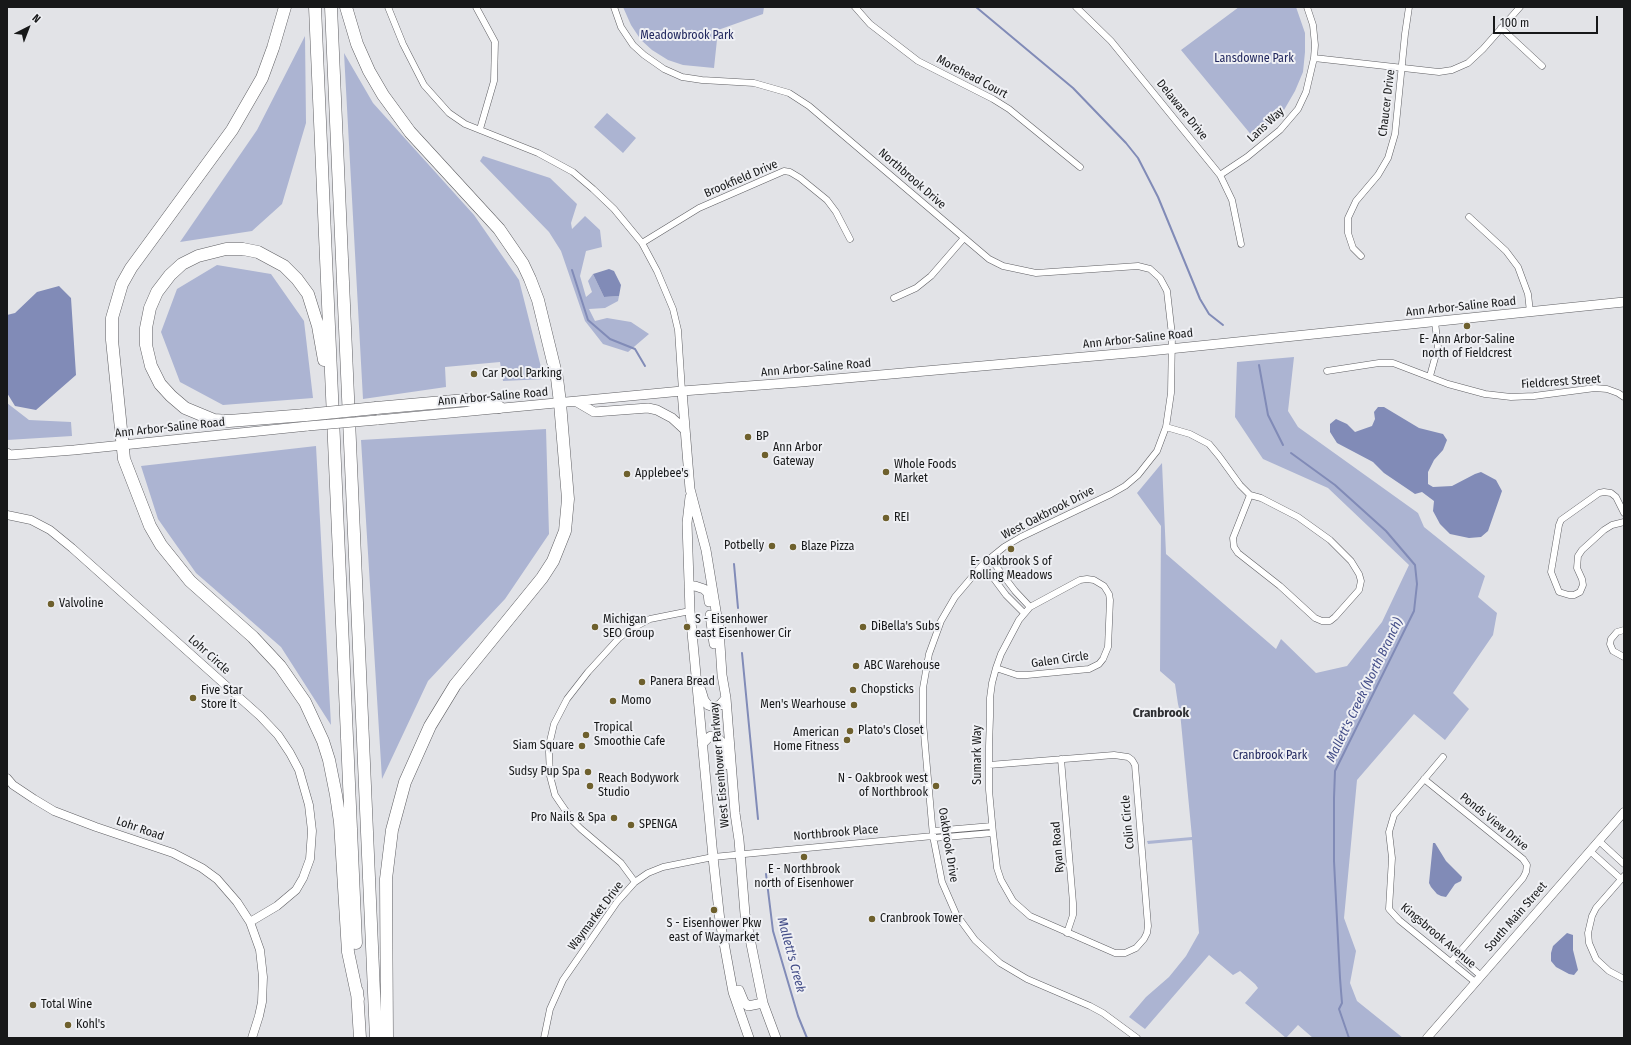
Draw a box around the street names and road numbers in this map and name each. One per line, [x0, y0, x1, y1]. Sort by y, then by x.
street label: Morehead Court [934, 52, 1010, 102]
street label: Chaucer Drive [1376, 69, 1398, 137]
street label: Delaware Drive [1153, 77, 1211, 143]
street label: Lans Way [1245, 104, 1287, 146]
street label: Northbrook Drive [875, 146, 949, 212]
street label: Brookfield Drive [702, 157, 780, 201]
street label: Ann Arbor-Saline Road [1405, 294, 1517, 320]
street label: Ann Arbor-Saline Road [1082, 326, 1194, 352]
street label: Ann Arbor-Saline Road [760, 356, 872, 380]
street label: Fieldcrest Street [1521, 372, 1601, 392]
street label: Ann Arbor-Saline Road [437, 385, 549, 409]
street label: Ann Arbor-Saline Road [114, 415, 226, 441]
street label: West Oakbrook Drive [999, 483, 1097, 543]
street label: Lohr Circle [185, 632, 233, 678]
street label: Galen Circle [1030, 649, 1090, 671]
street label: West Eisenhower Parkway [707, 702, 733, 828]
street label: Sumark Way [971, 725, 985, 785]
street label: Ponds View Drive [1457, 790, 1531, 854]
street label: Colin Circle [1118, 794, 1138, 850]
street label: Oakbrook Drive [935, 807, 961, 883]
street label: Lohr Road [114, 814, 166, 844]
street label: Ryan Road [1049, 821, 1067, 873]
street label: Northbrook Place [793, 822, 879, 844]
street label: Waymarket Drive [565, 879, 627, 953]
street label: South Main Street [1482, 879, 1550, 955]
street label: Kingsbrook Avenue [1397, 900, 1479, 972]

